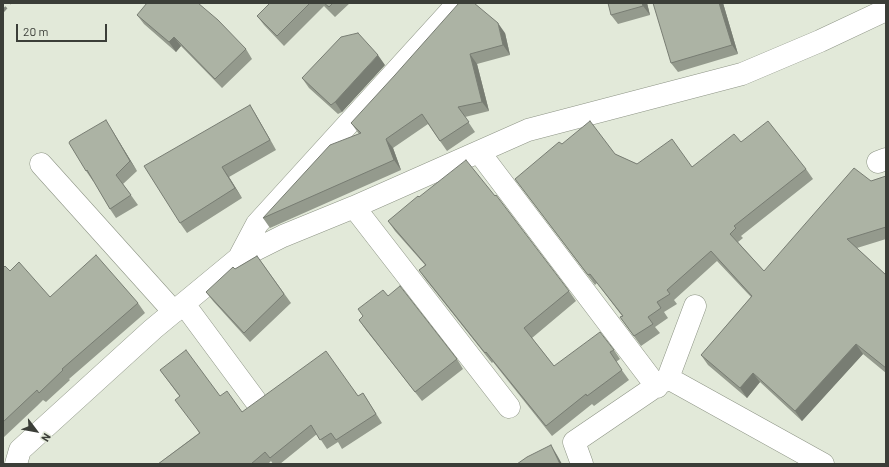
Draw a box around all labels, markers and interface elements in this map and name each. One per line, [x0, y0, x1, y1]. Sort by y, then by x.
scale bar [18, 16, 109, 42]
text: 20 m [23, 24, 49, 38]
north arrow [16, 411, 56, 451]
text: N [39, 431, 54, 444]

